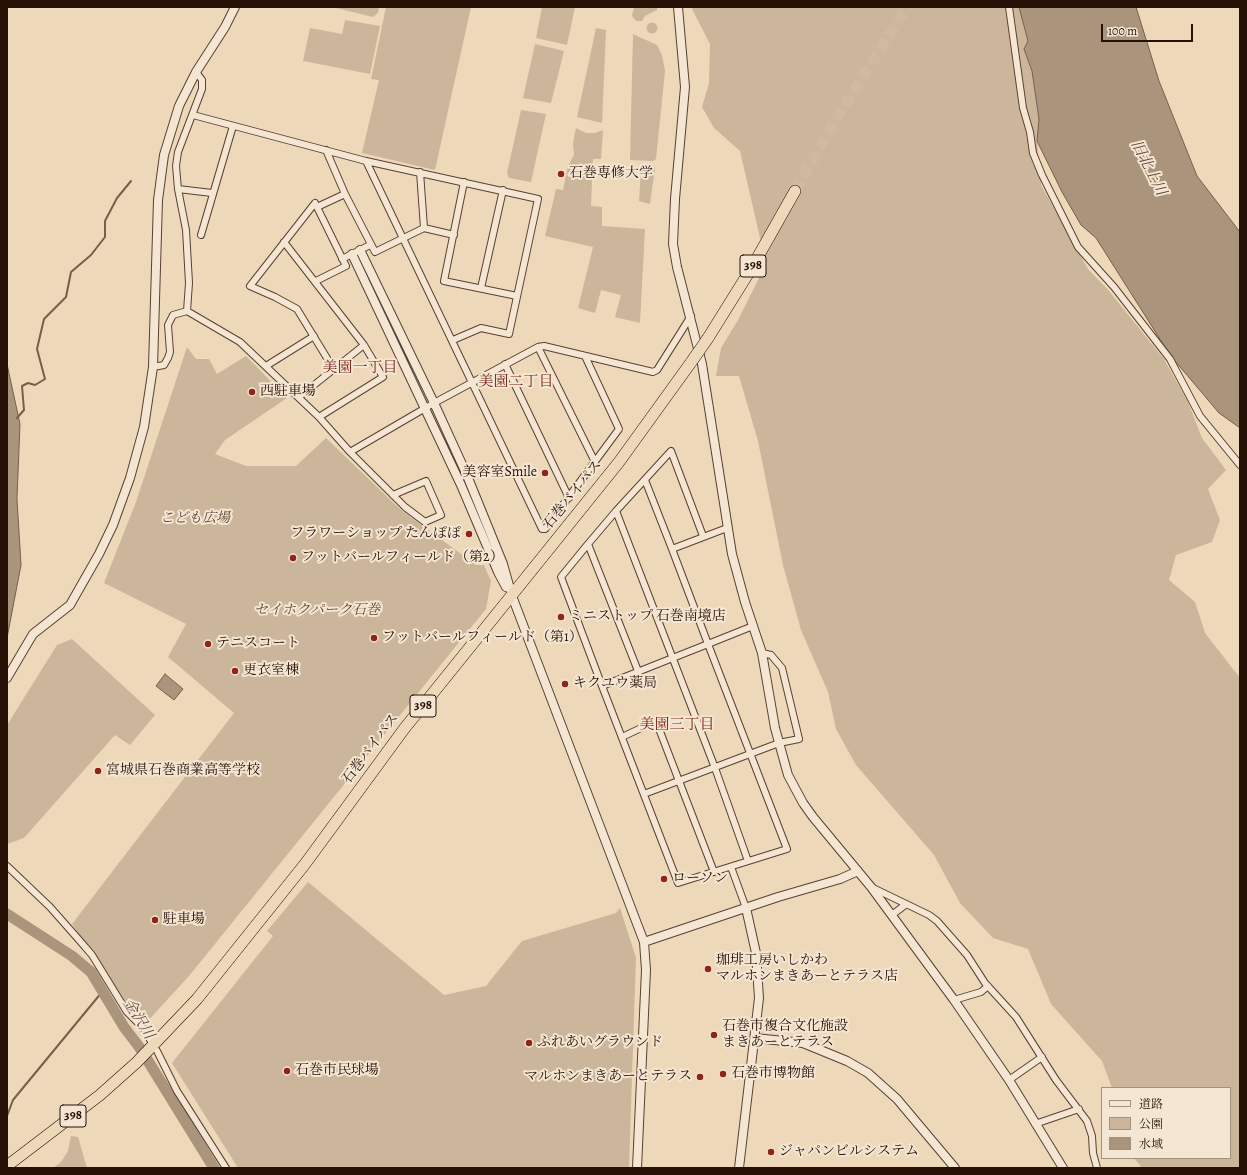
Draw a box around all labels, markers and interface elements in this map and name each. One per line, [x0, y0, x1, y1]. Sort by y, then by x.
scale bar [1103, 16, 1195, 42]
text: 100 m [1108, 23, 1137, 39]
water label: 旧北上川 [1126, 137, 1170, 199]
place label: 石巻専修大学 [569, 166, 653, 182]
marker: 石巻専修大学 [556, 169, 566, 179]
road number: 398 [740, 255, 766, 277]
district label: 美園一丁目 [323, 359, 397, 377]
district label: 美園二丁目 [479, 373, 553, 391]
place label: 西駐車場 [260, 384, 316, 400]
marker: 西駐車場 [247, 387, 257, 397]
street label: 石巻バイパス [540, 457, 606, 533]
place label: 美容室Smile [462, 465, 537, 481]
marker: 美容室Smile [540, 468, 550, 478]
park label: こども広場 [160, 511, 230, 527]
place label: フラワーショップ たんぽぽ [290, 526, 461, 542]
marker: フラワーショップ たんぽぽ [464, 529, 474, 539]
place label: フットバールフィールド（第2） [301, 550, 504, 566]
marker: フットバールフィールド（第2） [288, 553, 298, 563]
park label: セイホクパーク石巻 [254, 603, 380, 619]
place label: ミニストップ 石巻南境店 [569, 609, 726, 625]
marker: ミニストップ 石巻南境店 [556, 612, 566, 622]
place label: フットバールフィールド（第1） [382, 630, 583, 646]
marker: フットバールフィールド（第1） [369, 633, 379, 643]
place label: テニスコート [216, 636, 300, 652]
marker: テニスコート [203, 639, 213, 649]
place label: 更衣室棟 [243, 663, 299, 679]
marker: 更衣室棟 [230, 666, 240, 676]
place label: キクユウ薬局 [573, 676, 657, 692]
marker: キクユウ薬局 [560, 679, 570, 689]
road number: 398 [410, 695, 436, 717]
street label: 石巻バイパス [339, 710, 403, 788]
district label: 美園三丁目 [640, 716, 714, 734]
place label: 宮城県石巻商業高等学校 [106, 763, 260, 779]
marker: 宮城県石巻商業高等学校 [93, 766, 103, 776]
place label: ローソン [672, 871, 728, 887]
marker: ローソン [659, 874, 669, 884]
place label: 駐車場 [163, 912, 205, 928]
marker: 駐車場 [150, 915, 160, 925]
place label: 珈琲工房いしかわ マルホンまきあーとテラス店 [716, 953, 898, 986]
marker: 珈琲工房いしかわ マルホンまきあーとテラス店 [703, 964, 713, 974]
water label: 金沢川 [118, 995, 158, 1043]
place label: 石巻市複合文化施設 まきあーとテラス [722, 1019, 848, 1052]
marker: 石巻市複合文化施設 まきあーとテラス [709, 1030, 719, 1040]
place label: ふれあいグラウンド [537, 1035, 663, 1051]
marker: ふれあいグラウンド [524, 1038, 534, 1048]
place label: 石巻市民球場 [295, 1063, 379, 1079]
marker: 石巻市民球場 [282, 1066, 292, 1076]
place label: 石巻市博物館 [731, 1066, 815, 1082]
place label: マルホンまきあーとテラス [524, 1069, 692, 1085]
marker: 石巻市博物館 [718, 1069, 728, 1079]
marker: マルホンまきあーとテラス [695, 1072, 705, 1082]
legend [1101, 1087, 1231, 1159]
text: 道路 [1139, 1096, 1163, 1112]
road number: 398 [60, 1105, 86, 1127]
text: 公園 [1139, 1116, 1163, 1132]
text: 水域 [1139, 1136, 1163, 1152]
place label: ジャパンビルシステム [779, 1144, 919, 1160]
marker: ジャパンビルシステム [766, 1147, 776, 1157]

